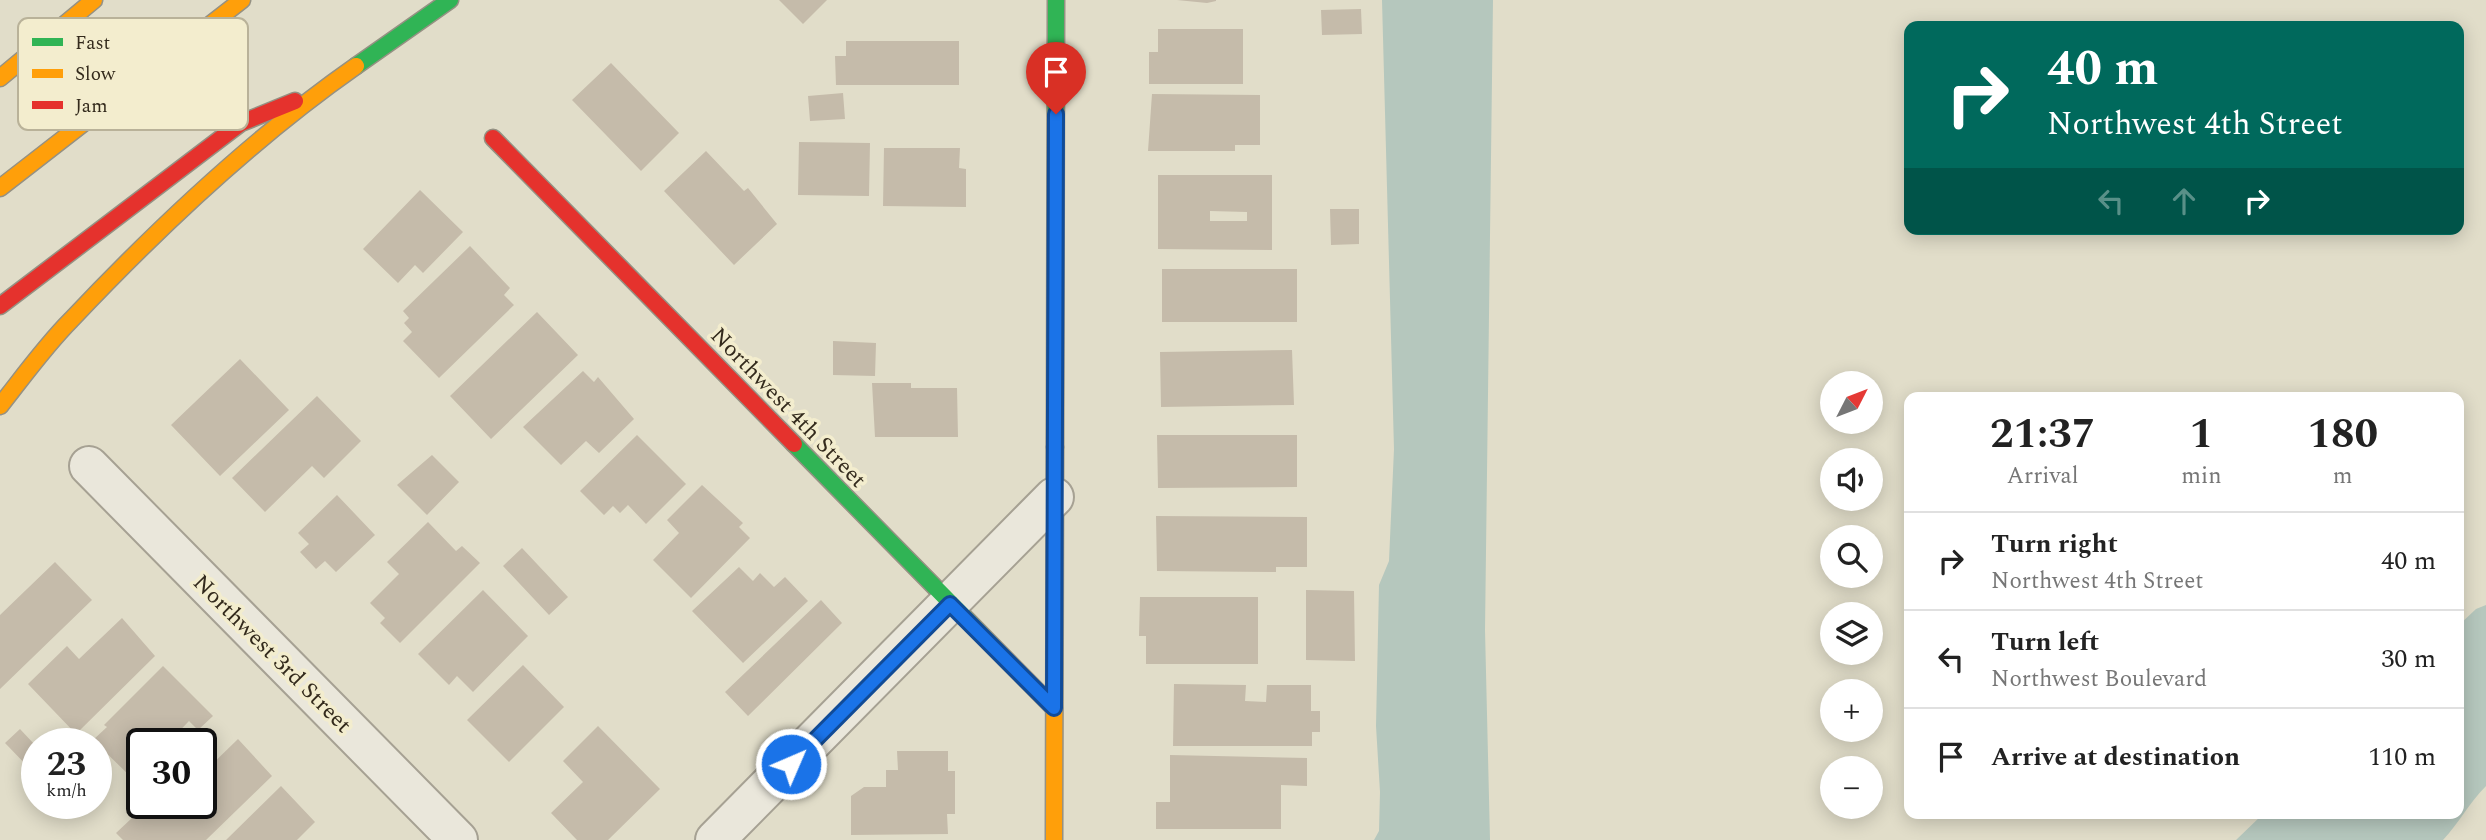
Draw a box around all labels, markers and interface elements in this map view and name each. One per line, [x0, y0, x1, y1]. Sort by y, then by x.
legend [18, 18, 248, 130]
text: Fast [75, 29, 111, 58]
text: 40 m [2047, 32, 2158, 107]
pin [1026, 42, 1086, 114]
icon: right [1932, 49, 2023, 140]
icon: arrive [1037, 53, 1075, 91]
text: Slow [75, 60, 116, 89]
text: Jam [75, 92, 107, 121]
text: Northwest 4th Street [2047, 100, 2343, 149]
icon: left [2092, 182, 2130, 220]
icon: ahead [2165, 182, 2203, 220]
icon: right [2238, 182, 2276, 220]
street label: Northwest 4th Street [702, 319, 874, 497]
north arrow [1820, 371, 1883, 434]
map controls [1820, 371, 1883, 819]
text: 21:37 [1990, 403, 2095, 466]
text: 1 [2190, 403, 2213, 466]
text: 180 [2307, 403, 2378, 466]
button: sound [1820, 448, 1883, 511]
text: Arrival [2007, 459, 2078, 494]
text: min [2181, 459, 2222, 494]
text: m [2333, 459, 2353, 494]
text: Turn right [1991, 524, 2118, 564]
button: search [1820, 525, 1883, 588]
text: 40 m [2381, 541, 2436, 581]
icon: right [1932, 542, 1970, 580]
text: Northwest 4th Street [1991, 564, 2203, 599]
street label: Northwest 3rd Street [184, 566, 360, 742]
button: layers [1820, 602, 1883, 665]
text: Turn left [1991, 622, 2099, 662]
text: 30 m [2381, 639, 2436, 679]
icon: left [1932, 640, 1970, 678]
text: Northwest Boulevard [1991, 662, 2207, 697]
button: + [1820, 679, 1883, 742]
position arrow [754, 727, 828, 801]
speed limit sign: 30 [126, 728, 217, 819]
text: Arrive at destination [1991, 737, 2240, 777]
text: 110 m [2368, 737, 2436, 777]
text: 23 [47, 738, 86, 791]
icon: arrive [1932, 738, 1970, 776]
button: − [1820, 756, 1883, 819]
text: km/h [46, 777, 87, 804]

